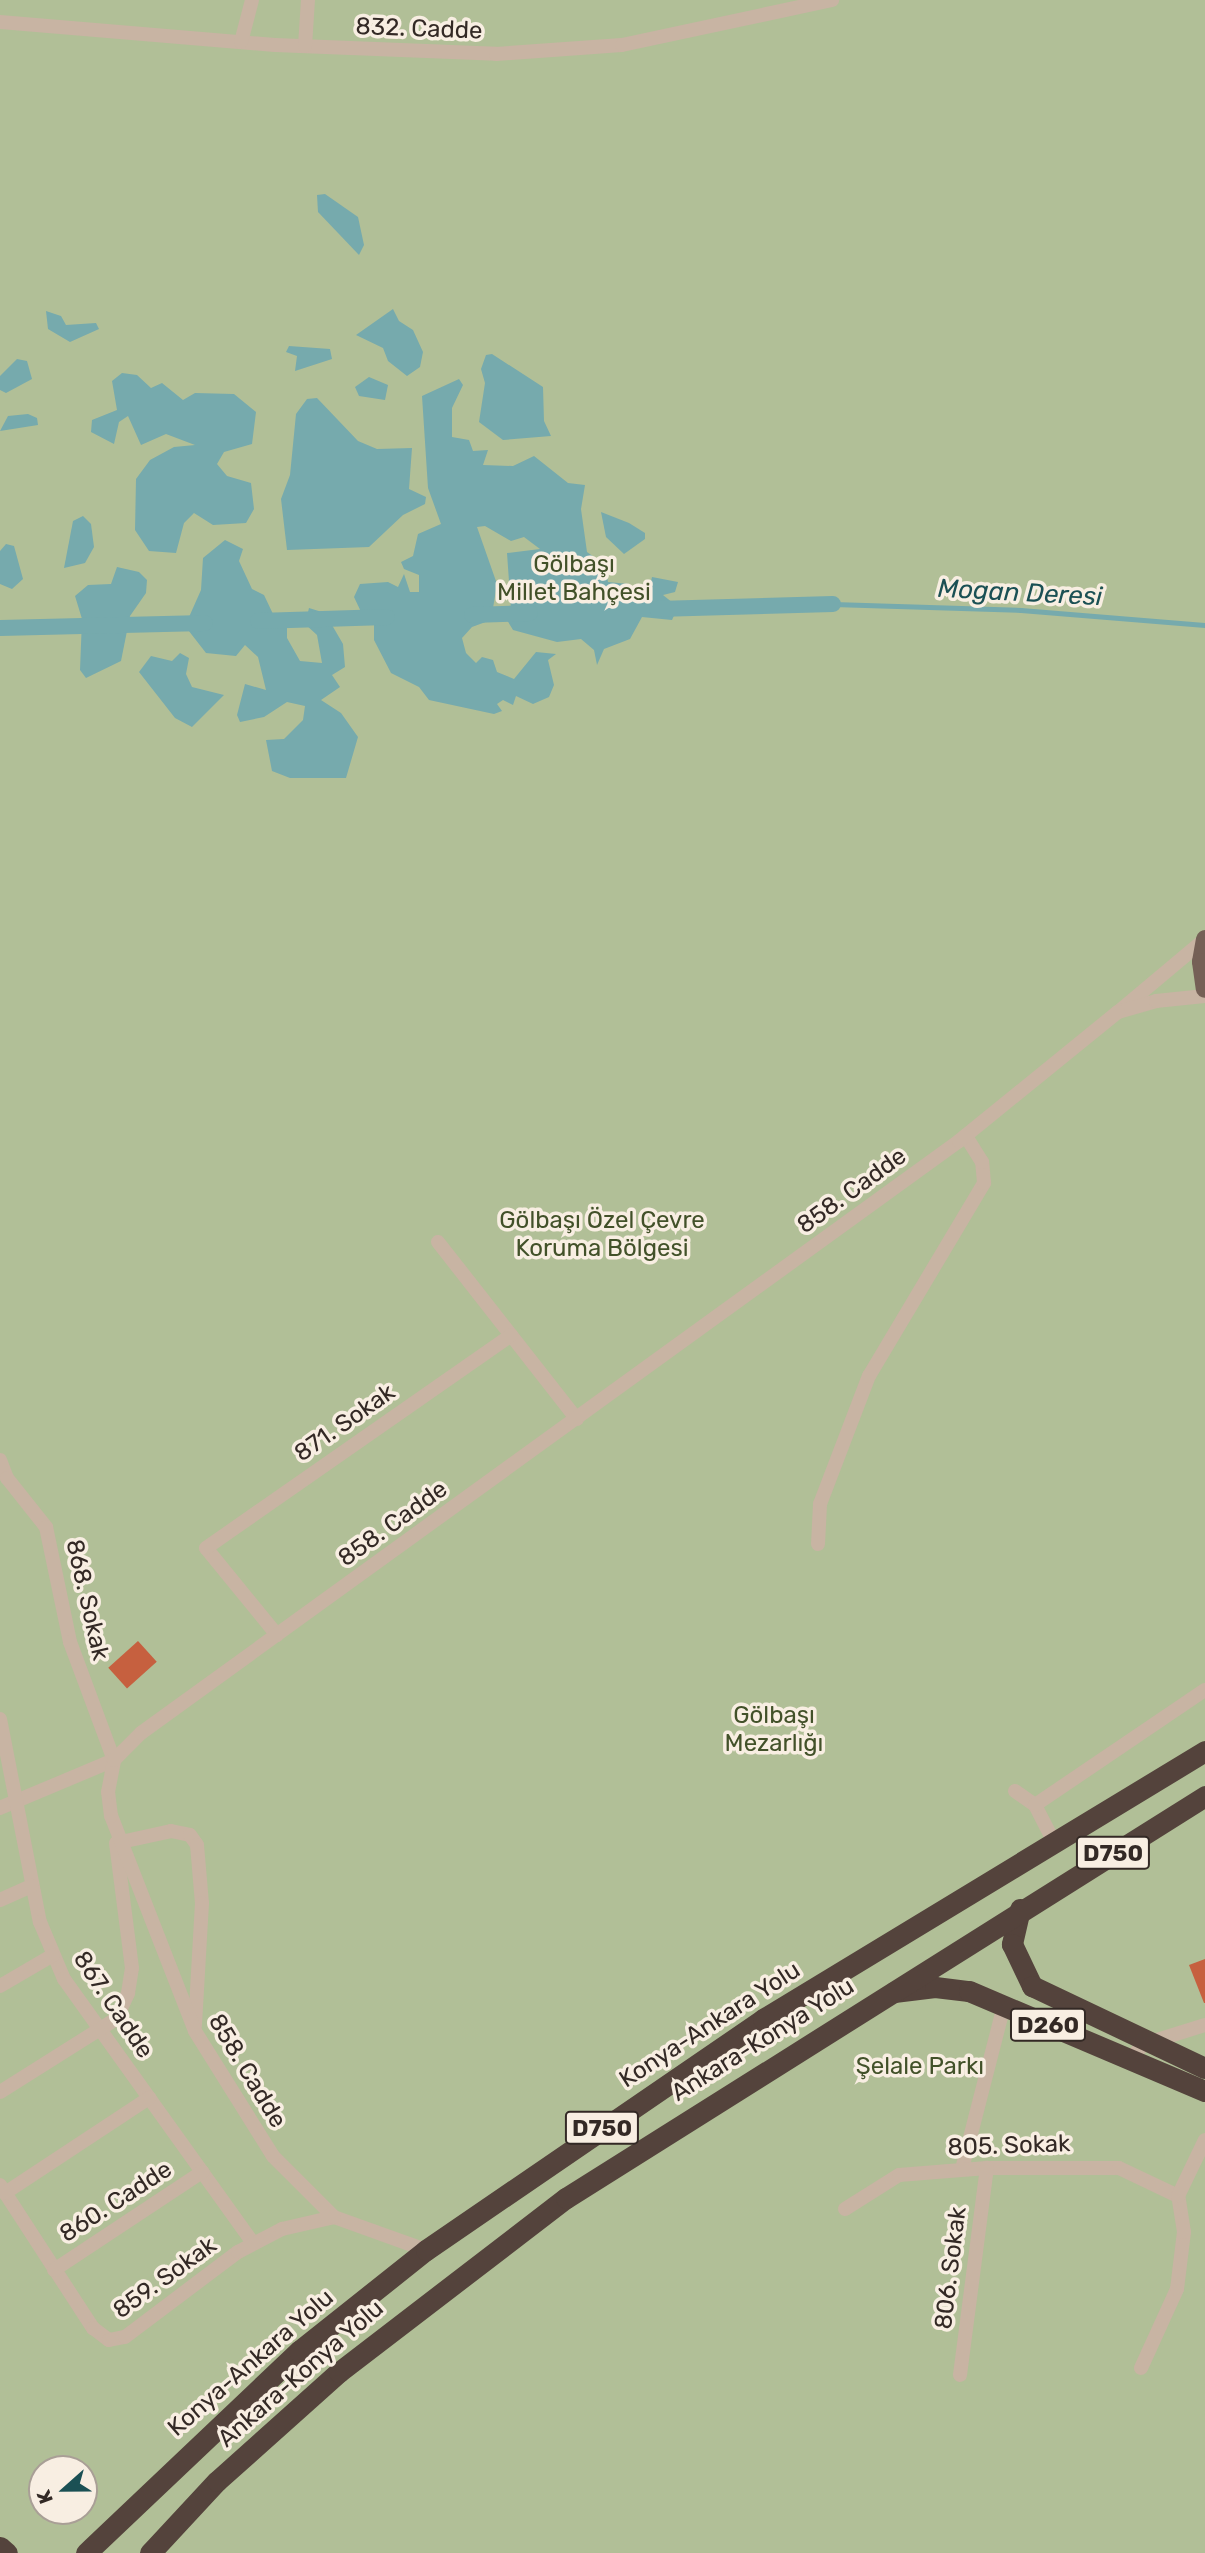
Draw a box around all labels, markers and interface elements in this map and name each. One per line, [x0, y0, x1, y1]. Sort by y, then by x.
street label: 832. Cadde [355, 12, 483, 46]
park label: Gölbaşı Millet Bahçesi [497, 551, 651, 607]
water label: Mogan Deresi [937, 573, 1103, 613]
street label: 858. Cadde [792, 1142, 912, 1240]
park label: Gölbaşı Özel Çevre Koruma Bölgesi [499, 1207, 705, 1263]
street label: 871. Sokak [289, 1378, 401, 1468]
street label: 858. Cadde [333, 1475, 453, 1573]
street label: 868. Sokak [59, 1537, 115, 1663]
park label: Gölbaşı Mezarlığı [725, 1702, 823, 1758]
road number: D750 [1074, 1834, 1152, 1872]
street label: 867. Cadde [67, 1946, 159, 2064]
street label: Konya-Ankara Yolu [614, 1956, 806, 2094]
street label: Ankara-Konya Yolu [666, 1972, 860, 2108]
road number: D260 [1010, 2006, 1086, 2044]
street label: 858. Cadde [202, 2009, 292, 2133]
park label: Şelale Parkı [856, 2053, 984, 2081]
road number: D750 [564, 2108, 640, 2148]
street label: 805. Sokak [947, 2129, 1071, 2163]
street label: 860. Cadde [55, 2155, 177, 2249]
street label: 806. Sokak [929, 2205, 973, 2331]
street label: 859. Sokak [108, 2231, 222, 2325]
street label: Konya-Ankara Yolu [162, 2283, 340, 2443]
street label: Ankara-Konya Yolu [212, 2294, 390, 2454]
north arrow [28, 2455, 98, 2525]
text: K [32, 2487, 58, 2507]

